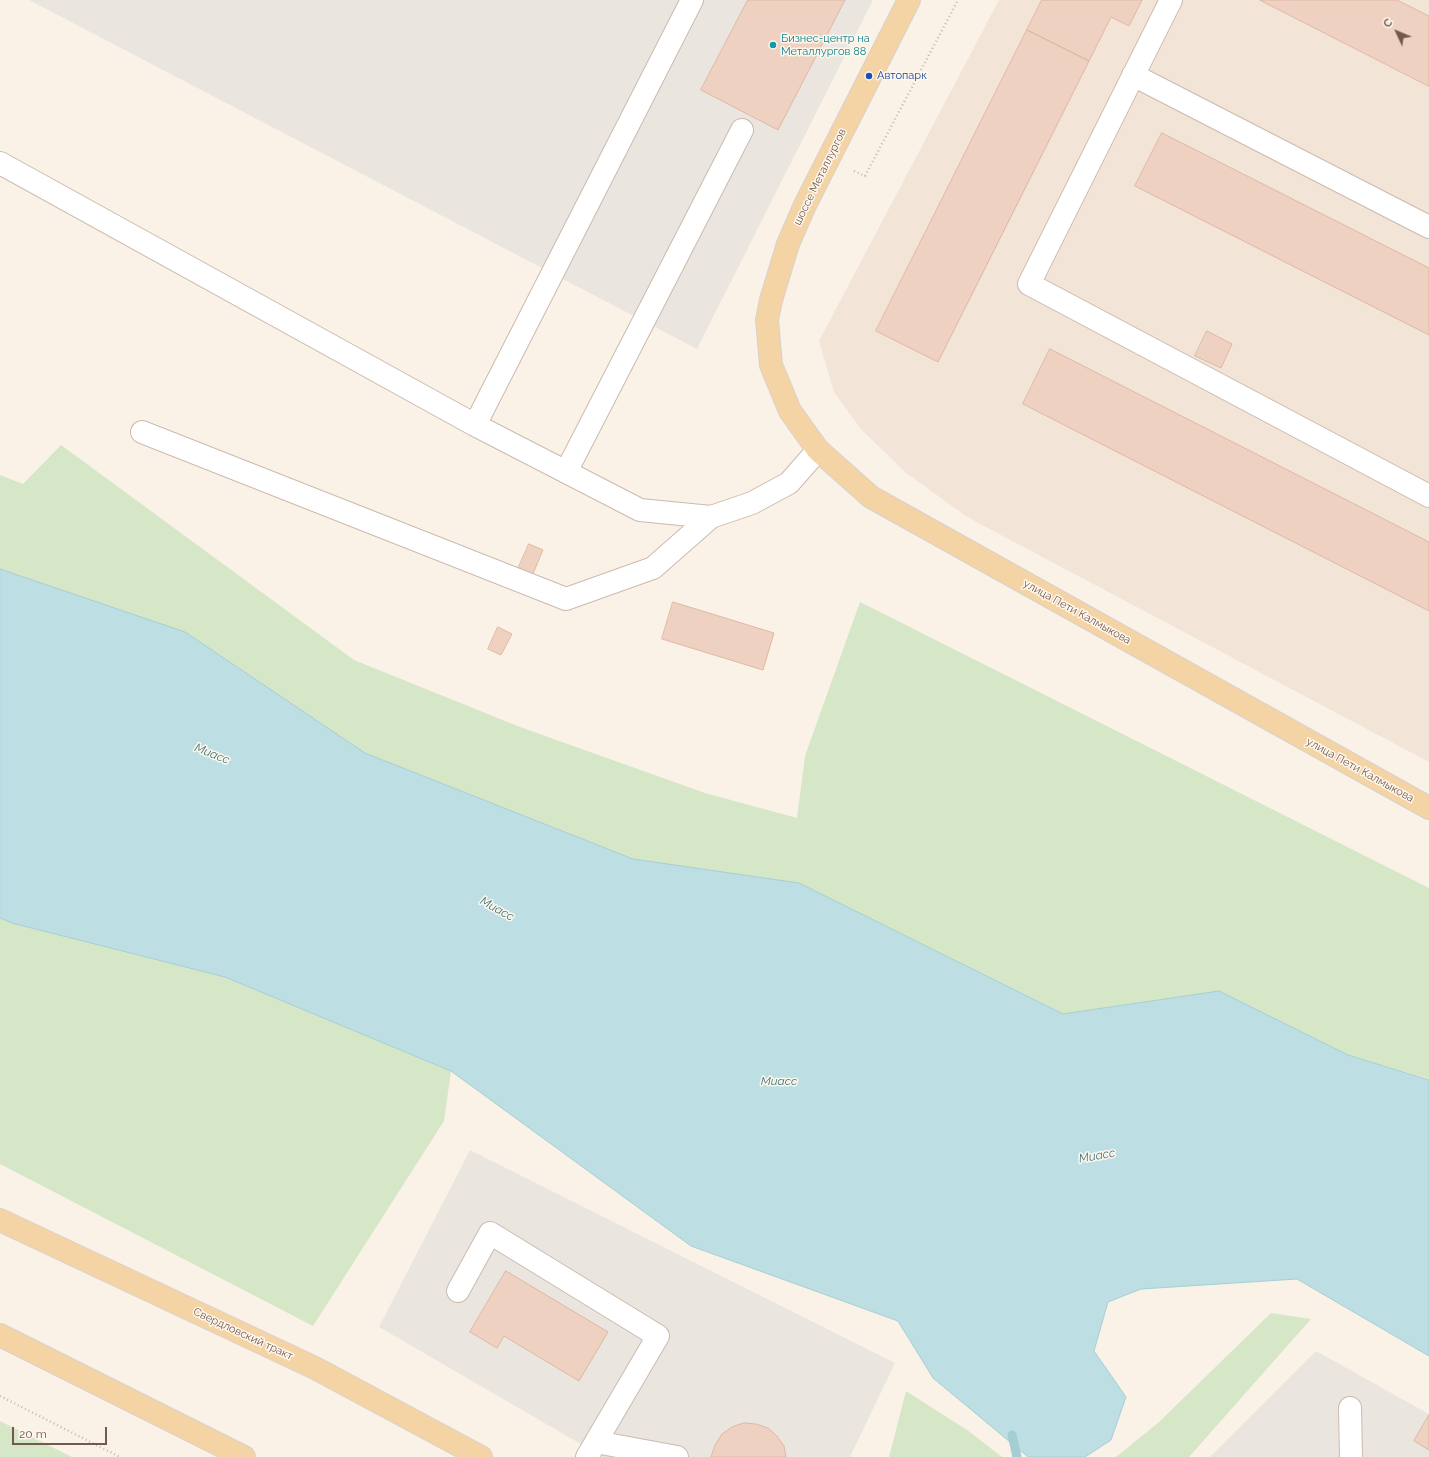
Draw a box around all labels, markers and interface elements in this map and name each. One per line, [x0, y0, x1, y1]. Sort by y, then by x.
north arrow [1377, 12, 1417, 52]
text: С [1381, 16, 1395, 31]
place label: Бизнес-центр на Металлургов 88 [781, 32, 870, 58]
marker: Бизнес-центр на Металлургов 88 [768, 40, 778, 50]
place label: Автопарк [877, 69, 927, 83]
marker: Автопарк [864, 71, 874, 81]
street label: шоссе Металлургов [791, 127, 849, 227]
street label: улица Пети Калмыкова [1021, 577, 1133, 647]
street label: улица Пети Калмыкова [1304, 735, 1416, 805]
water label: Миасс [192, 740, 232, 768]
water label: Миасс [477, 894, 517, 924]
water label: Миасс [761, 1074, 797, 1088]
water label: Миасс [1078, 1146, 1116, 1166]
street label: Свердловский тракт [191, 1305, 295, 1363]
scale bar [14, 1419, 109, 1445]
text: 20 m [19, 1427, 47, 1441]

